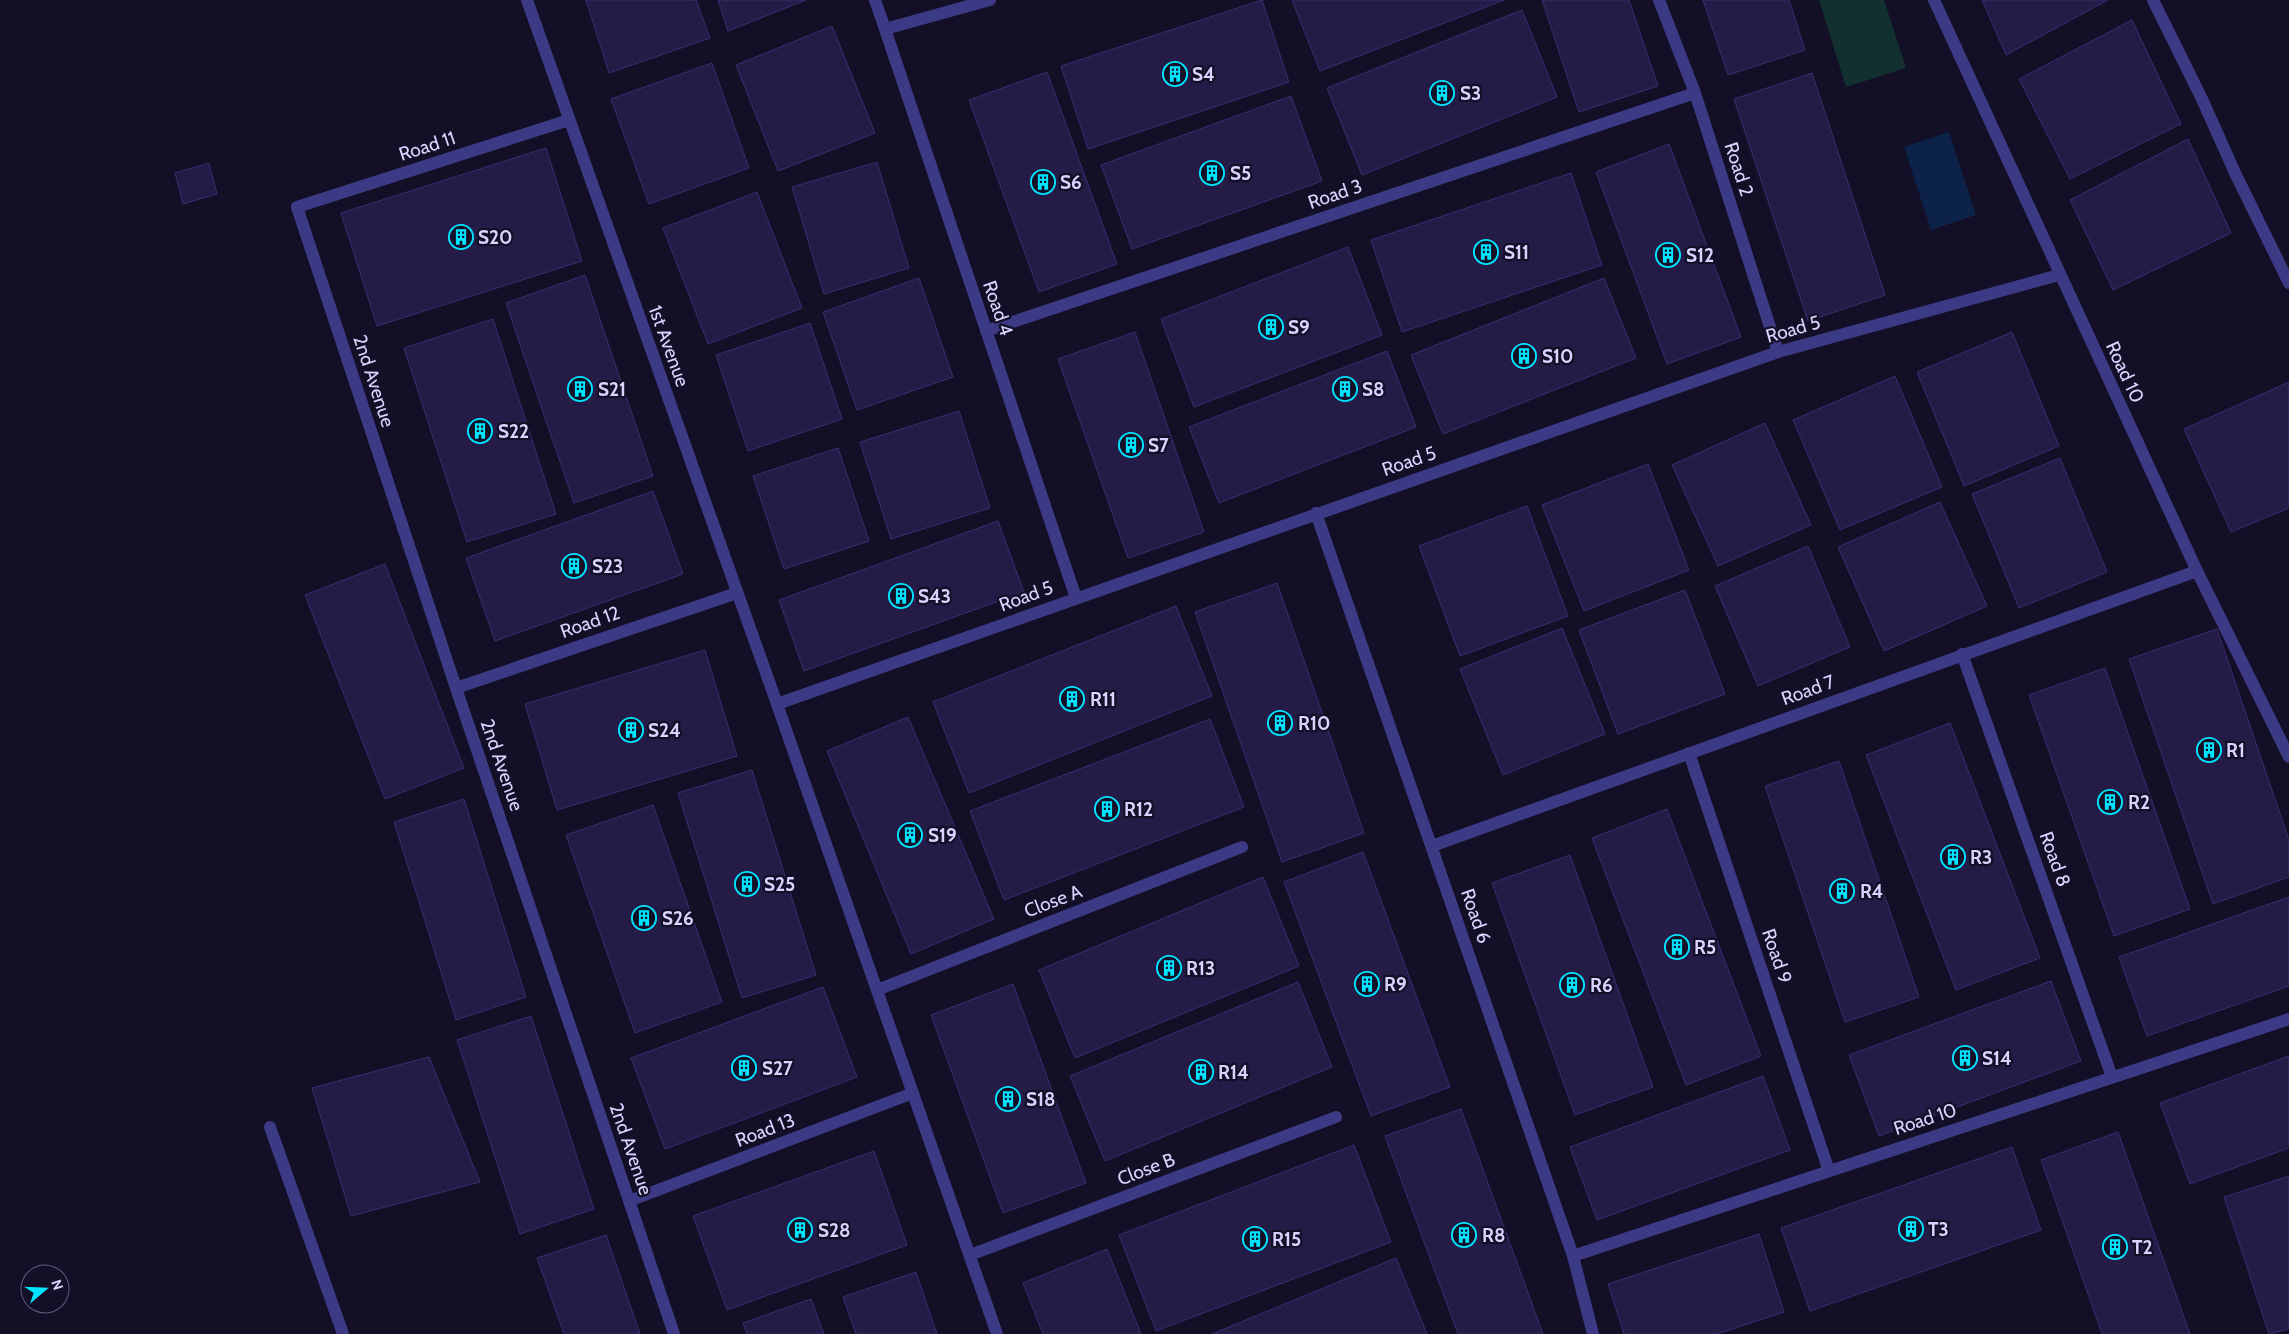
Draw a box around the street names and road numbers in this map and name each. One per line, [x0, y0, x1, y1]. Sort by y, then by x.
street label: Road 11 [396, 126, 458, 166]
street label: Road 2 [1719, 139, 1759, 199]
street label: Road 3 [1305, 174, 1365, 214]
street label: Road 4 [978, 278, 1018, 338]
street label: 1st Avenue [644, 302, 694, 390]
street label: Road 5 [1763, 310, 1823, 348]
street label: 2nd Avenue [348, 332, 400, 430]
street label: Road 10 [2101, 338, 2149, 406]
street label: Road 5 [1379, 441, 1439, 481]
street label: Road 5 [996, 576, 1056, 616]
street label: Road 12 [557, 601, 623, 643]
street label: Road 7 [1778, 670, 1838, 710]
street label: 2nd Avenue [476, 716, 529, 814]
street label: Road 8 [2034, 828, 2076, 890]
street label: Close A [1021, 879, 1085, 923]
street label: Road 6 [1456, 886, 1496, 946]
street label: Road 9 [1757, 926, 1797, 986]
street label: Road 10 [1891, 1098, 1959, 1140]
street label: 2nd Avenue [605, 1100, 658, 1198]
street label: Road 13 [732, 1108, 798, 1152]
street label: Close B [1114, 1148, 1178, 1190]

